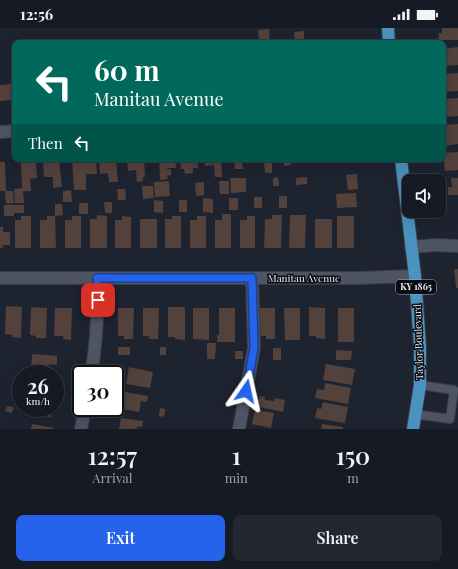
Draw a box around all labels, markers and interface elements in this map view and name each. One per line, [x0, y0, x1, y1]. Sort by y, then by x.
text: 12:56 [20, 4, 53, 24]
text: 60 m [94, 51, 160, 88]
icon: left [28, 56, 80, 108]
text: Manitau Avenue [94, 87, 224, 111]
icon: left [71, 132, 93, 154]
text: Then [28, 133, 63, 153]
map controls [402, 174, 446, 218]
button: sound [402, 174, 446, 218]
street label: Manitau Avenue [268, 271, 340, 285]
road number: KY 1865 [396, 280, 436, 294]
pin [81, 283, 115, 317]
icon: arrive [87, 289, 109, 311]
street label: Taylor Boulevard [410, 304, 426, 380]
speed limit sign: 30 [72, 365, 124, 417]
position arrow [225, 370, 267, 412]
text: 26 [27, 372, 49, 399]
text: km/h [26, 394, 50, 408]
text: 12:57 [88, 439, 137, 471]
text: 1 [232, 439, 241, 471]
text: 150 [336, 439, 370, 471]
text: Arrival [92, 469, 132, 486]
text: min [225, 469, 248, 486]
text: m [347, 469, 359, 486]
button: Exit [16, 515, 225, 561]
button: Share [233, 515, 442, 561]

